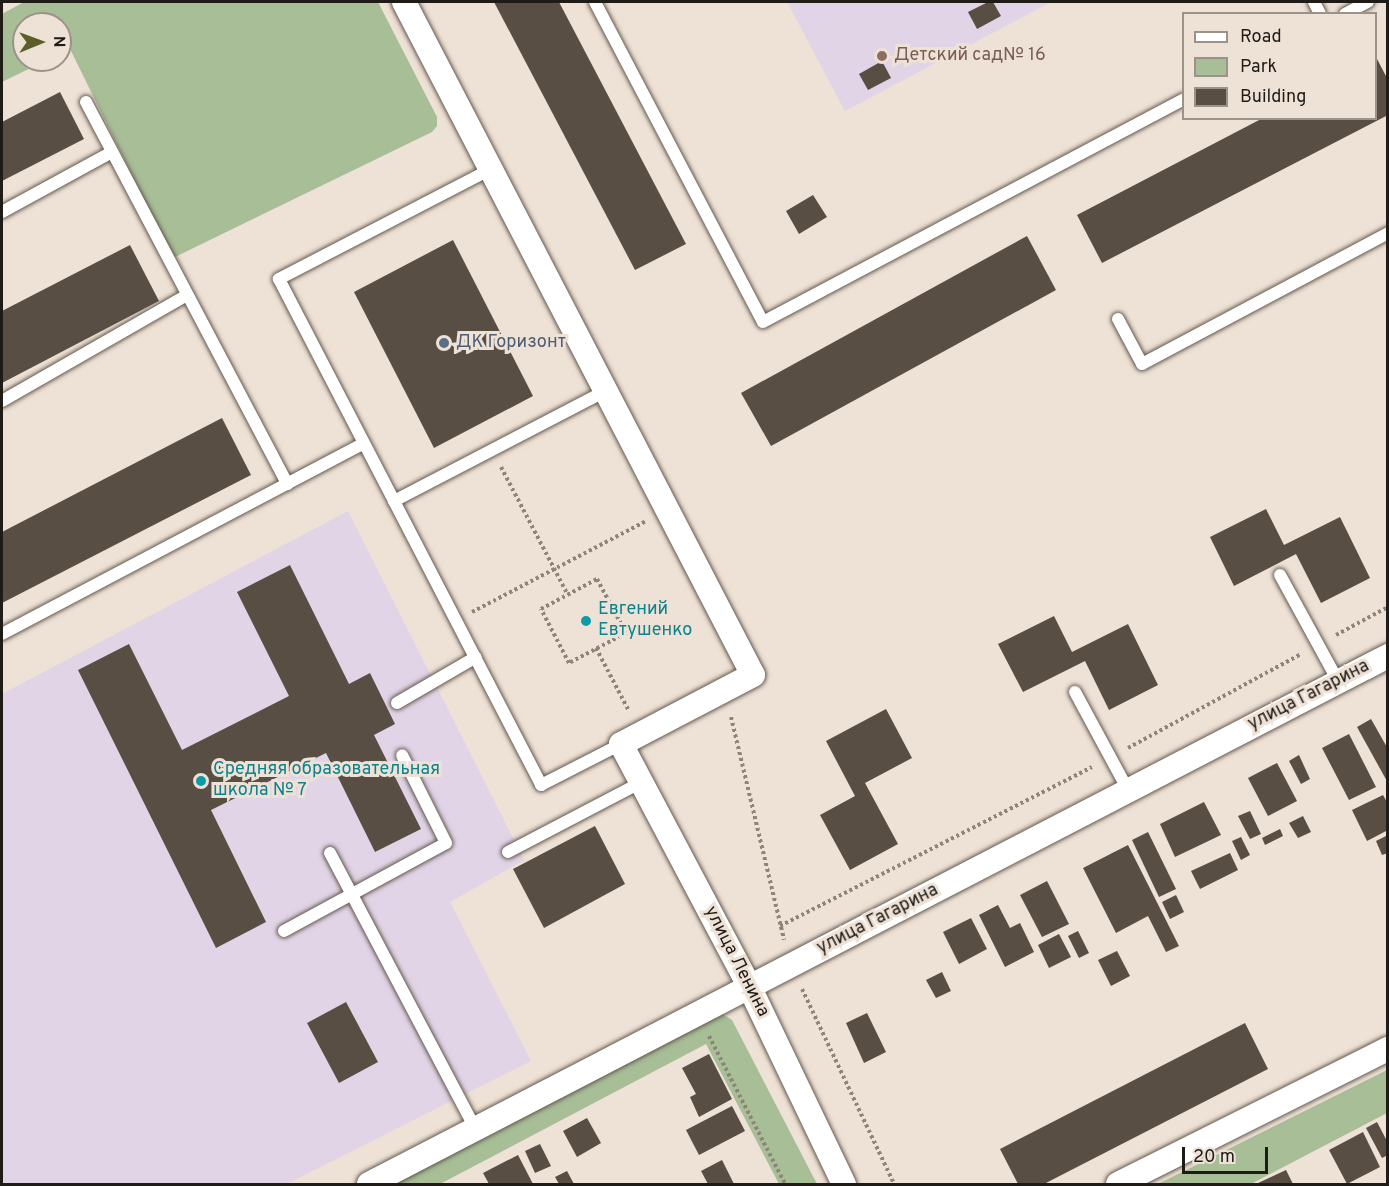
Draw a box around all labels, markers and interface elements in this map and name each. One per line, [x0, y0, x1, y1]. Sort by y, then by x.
north arrow [12, 12, 72, 72]
legend [1182, 12, 1377, 120]
text: Road [1240, 26, 1282, 49]
text: N [48, 36, 68, 48]
place label: Детский сад№ 16 [894, 45, 1046, 67]
marker: Детский сад№ 16 [875, 49, 889, 63]
text: Park [1240, 56, 1277, 79]
text: Building [1240, 86, 1306, 109]
place label: ДК Горизонт [456, 332, 566, 354]
marker: ДК Горизонт [437, 336, 451, 350]
place label: Евгений Евтушенко [598, 600, 692, 642]
marker: Евгений Евтушенко [579, 614, 593, 628]
street label: улица Гагарина [1245, 656, 1373, 736]
place label: Средняя образовательная школа № 7 [213, 760, 440, 802]
marker: Средняя образовательная школа № 7 [194, 774, 208, 788]
street label: улица Гагарина [814, 880, 942, 960]
street label: улица Ленина [699, 903, 773, 1021]
scale bar [1185, 1135, 1270, 1173]
text: 20 m [1193, 1146, 1235, 1169]

